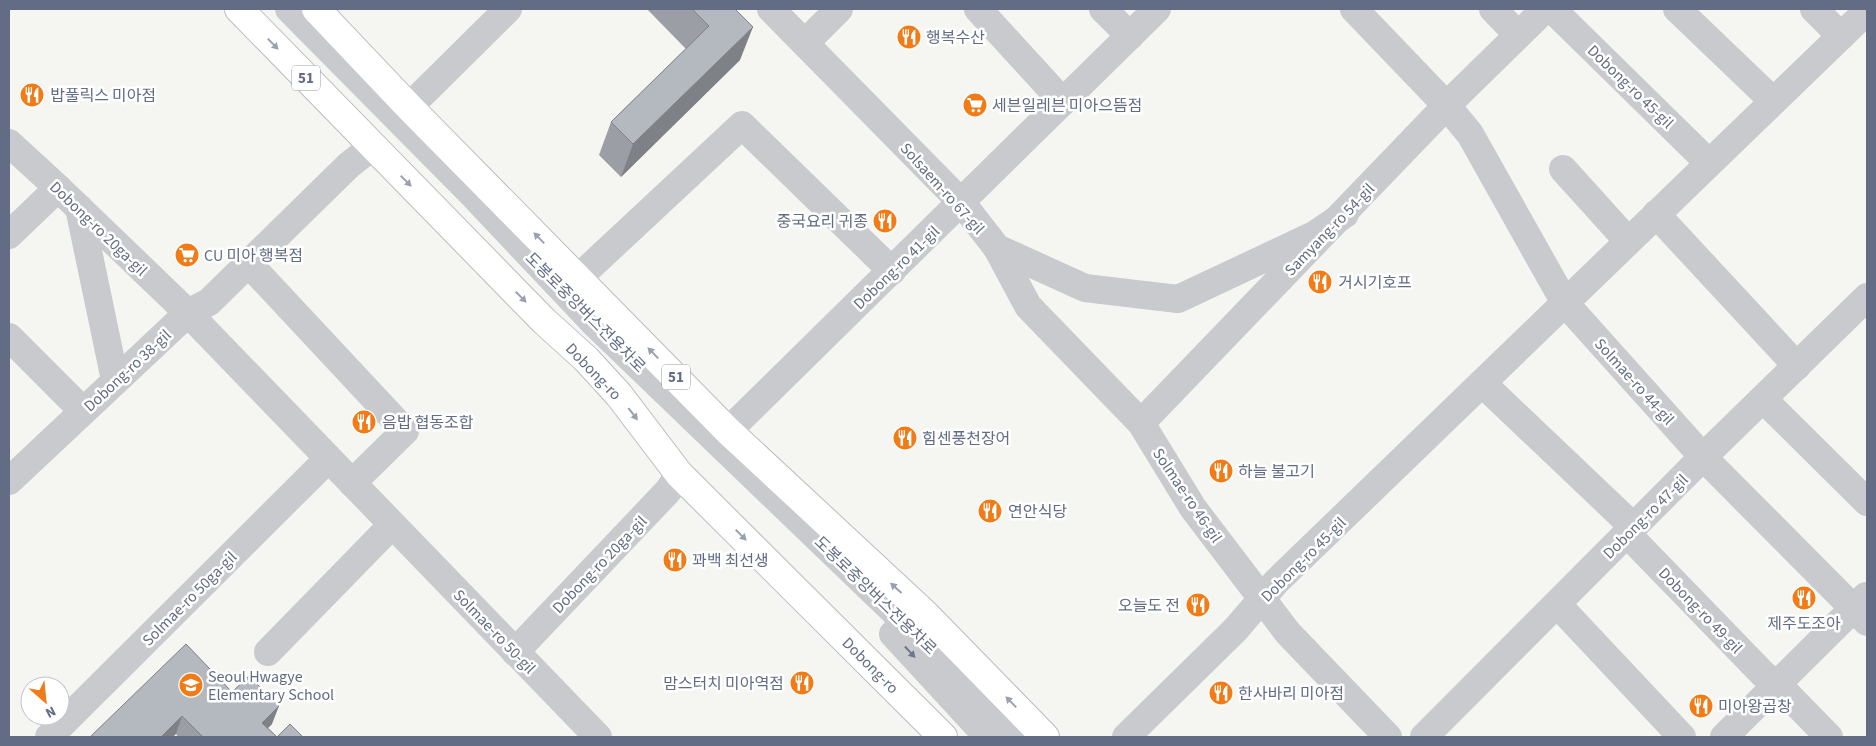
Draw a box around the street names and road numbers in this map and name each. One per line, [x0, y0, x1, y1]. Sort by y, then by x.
street label: Dobong-ro 45-gil [1582, 40, 1678, 134]
road number: 51 [292, 66, 320, 90]
street label: Solsaem-ro 67-gil [895, 138, 989, 239]
street label: Dobong-ro 20ga-gil [45, 176, 152, 281]
street label: Samyang-ro 54-gil [1280, 178, 1380, 281]
street label: Dobong-ro 41-gil [849, 221, 945, 315]
street label: 도봉로중앙버스전용차로 [520, 248, 651, 378]
street label: Dobong-ro 38-gil [79, 324, 176, 417]
street label: Solmae-ro 44-gil [1589, 333, 1679, 430]
street label: Dobong-ro [560, 338, 626, 405]
road number: 51 [662, 364, 690, 390]
street label: Solmae-ro 46-gil [1147, 444, 1227, 547]
street label: Dobong-ro 47-gil [1598, 469, 1693, 564]
street label: Dobong-ro 20ga-gil [547, 511, 652, 618]
street label: Dobong-ro 45-gil [1256, 512, 1351, 607]
street label: 도봉로중앙버스전용차로 [809, 532, 941, 660]
street label: Solmae-ro 50ga-gil [137, 546, 242, 651]
street label: Dobong-ro 49-gil [1653, 563, 1747, 659]
street label: Solmae-ro 50-gil [448, 585, 540, 679]
street label: Dobong-ro [837, 633, 903, 699]

